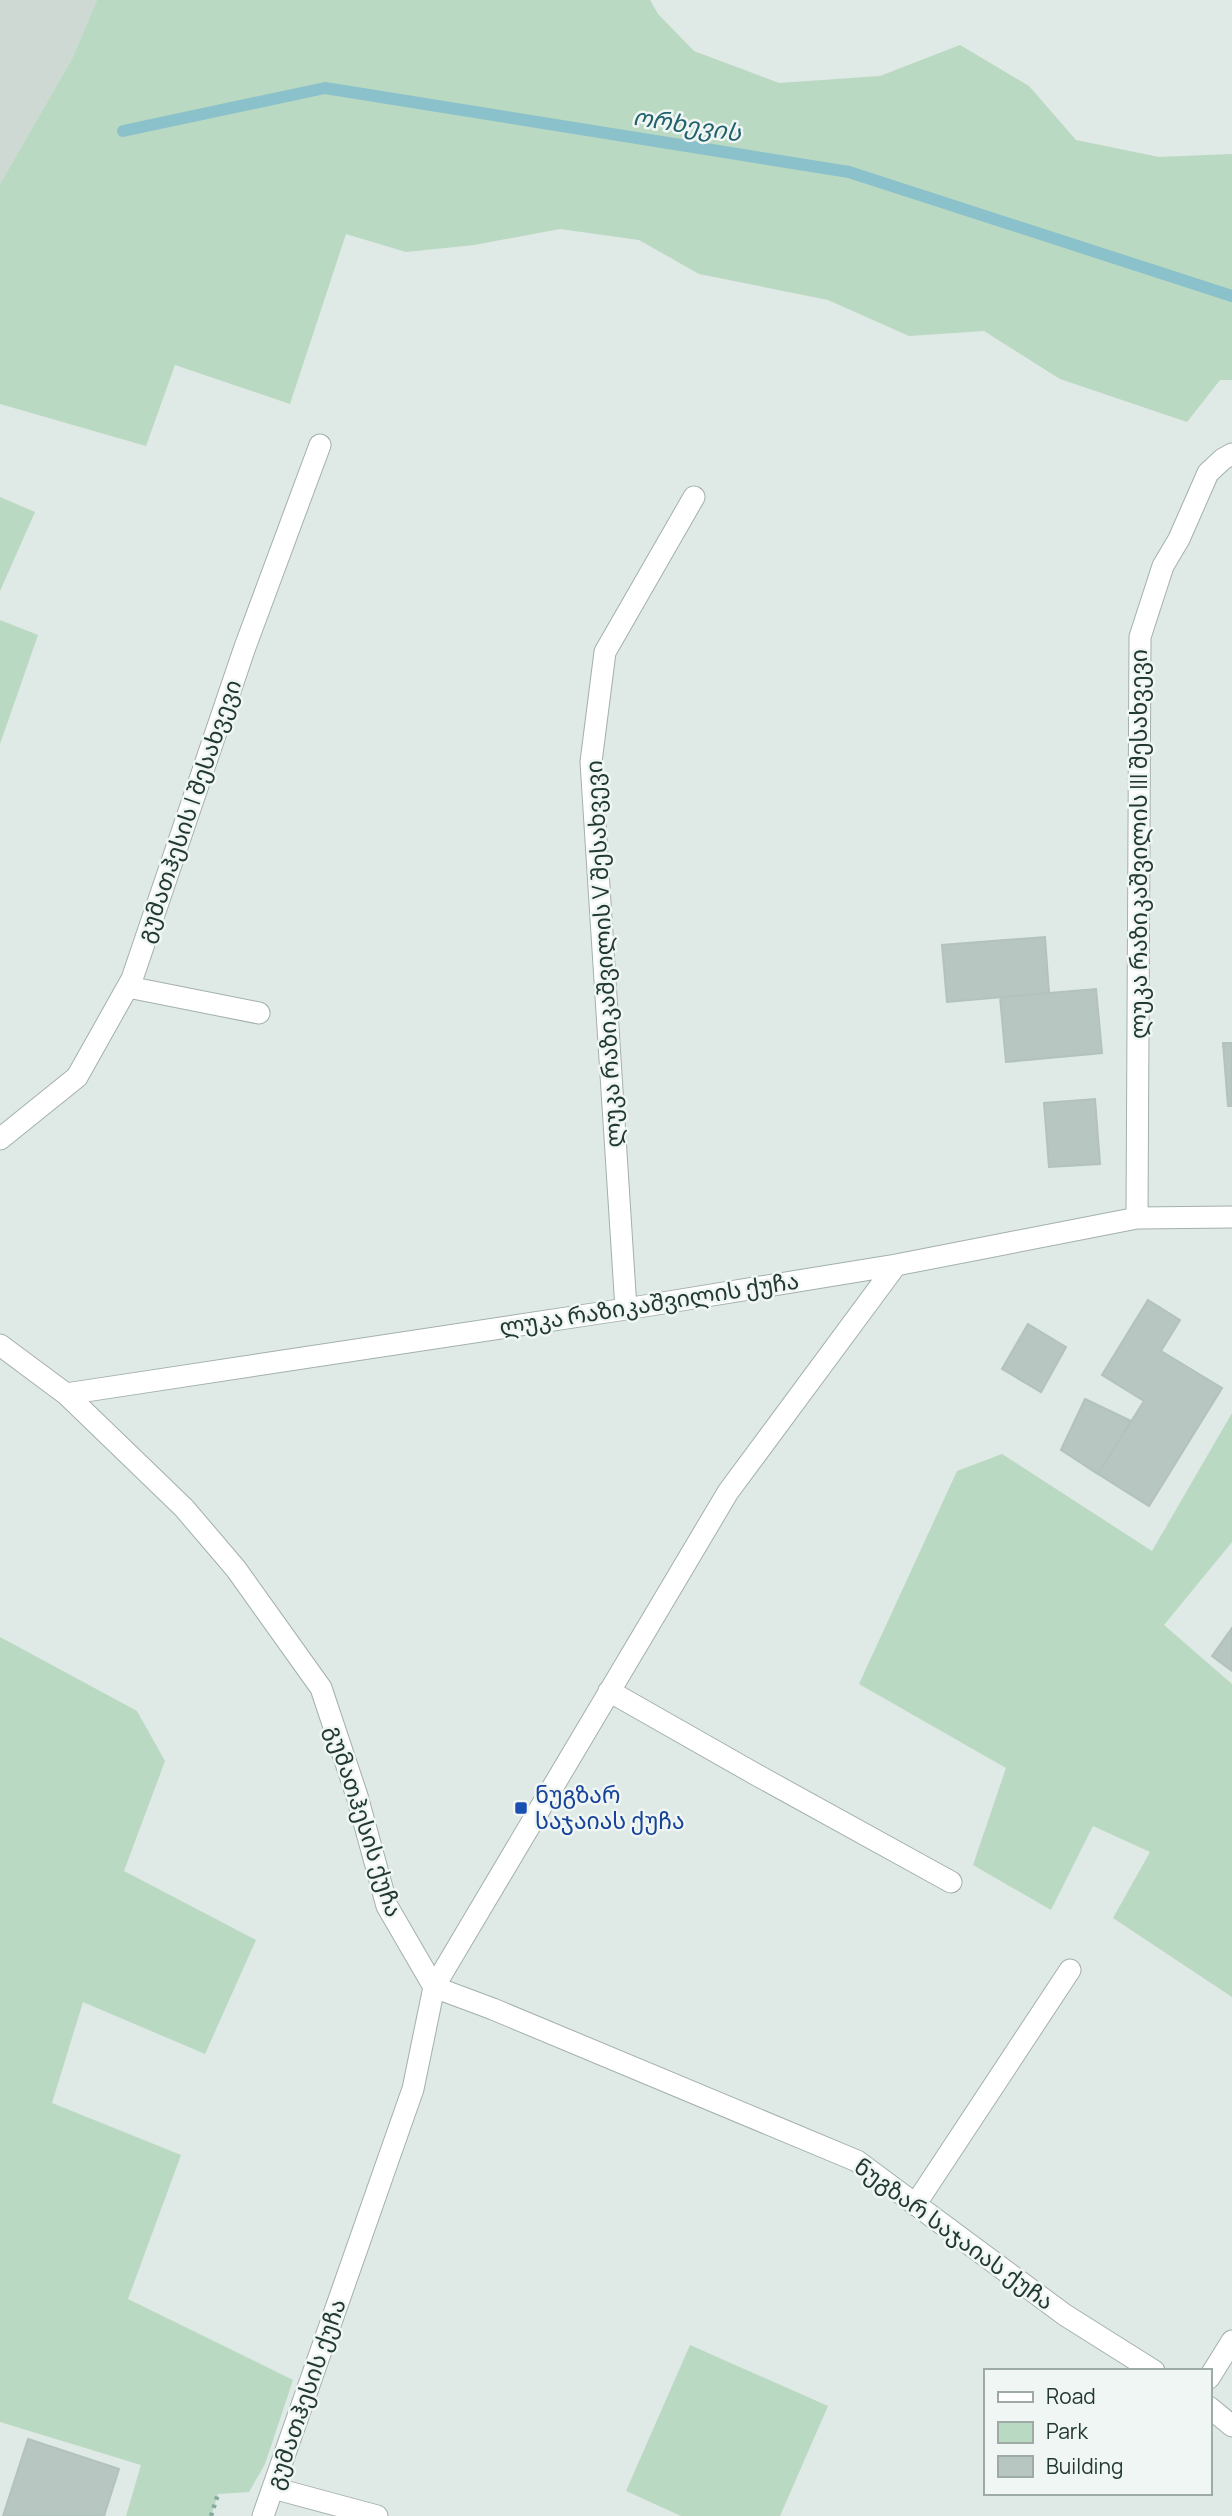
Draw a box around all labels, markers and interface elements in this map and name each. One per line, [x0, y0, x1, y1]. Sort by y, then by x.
water label: ორხევის [631, 99, 744, 148]
street label: ლუკა რაზიკაშვილის III შესახვევი [1122, 649, 1154, 1039]
street label: გუმათჰესის I შესახვევი [128, 675, 248, 946]
street label: ლუკა რაზიკაშვილის V შესახვევი [577, 760, 629, 1149]
street label: ლუკა რაზიკაშვილის ქუჩა [497, 1264, 801, 1343]
street label: გუმათჰესის ქუჩა [319, 1721, 411, 1921]
place label: ნუგზარ საჯაიას ქუჩა [535, 1778, 685, 1836]
marker: ნუგზარ საჯაიას ქუჩა [513, 1800, 529, 1816]
street label: ნუგზარ საჯაიას ქუჩა [848, 2150, 1061, 2317]
street label: გუმათჰესის ქუჩა [257, 2294, 353, 2493]
legend [984, 2369, 1211, 2495]
text: Road [1046, 2382, 1096, 2410]
text: Park [1046, 2417, 1088, 2445]
text: Building [1046, 2452, 1123, 2480]

